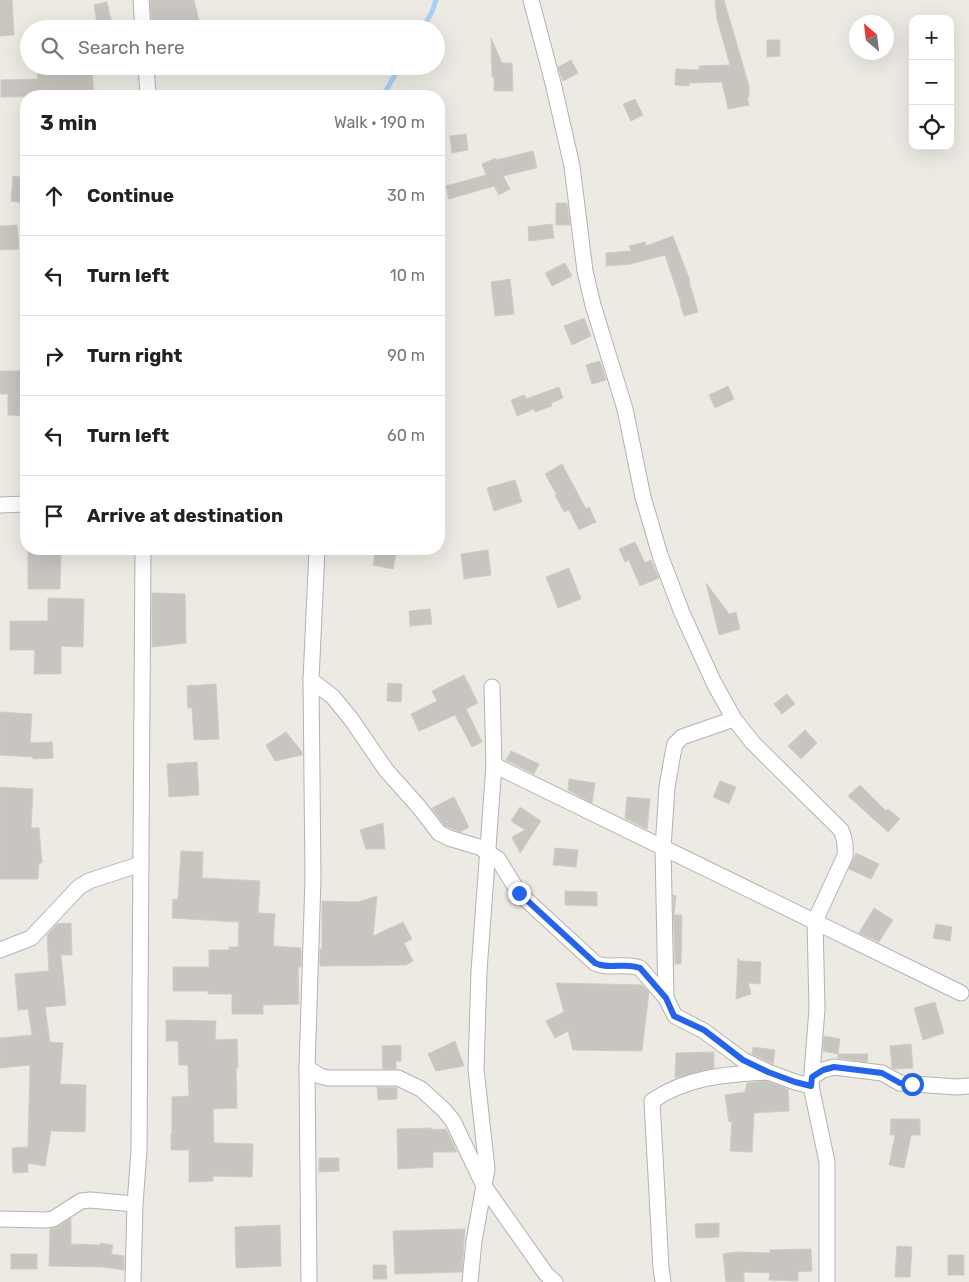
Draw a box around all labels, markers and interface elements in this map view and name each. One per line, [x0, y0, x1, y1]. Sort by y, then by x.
north arrow [849, 15, 894, 60]
map controls [909, 15, 954, 150]
button: + [909, 15, 954, 60]
search box [20, 20, 445, 75]
icon: search [38, 34, 66, 62]
text: Search here [78, 36, 185, 59]
button: − [909, 60, 954, 105]
button: locate [909, 105, 954, 150]
text: 3 min [40, 110, 97, 135]
text: Walk · 190 m [334, 113, 425, 132]
icon: ahead [40, 182, 68, 210]
text: Continue [87, 184, 174, 207]
text: 30 m [387, 186, 425, 205]
icon: left [40, 262, 68, 290]
text: Turn left [87, 264, 169, 287]
text: 10 m [390, 266, 425, 285]
icon: right [40, 342, 68, 370]
text: Turn right [87, 344, 182, 367]
text: 90 m [387, 346, 425, 365]
icon: left [40, 422, 68, 450]
text: Turn left [87, 424, 169, 447]
text: 60 m [387, 426, 425, 445]
icon: arrive [40, 502, 68, 530]
text: Arrive at destination [87, 504, 283, 527]
route end [508, 882, 531, 905]
route start [901, 1073, 924, 1096]

